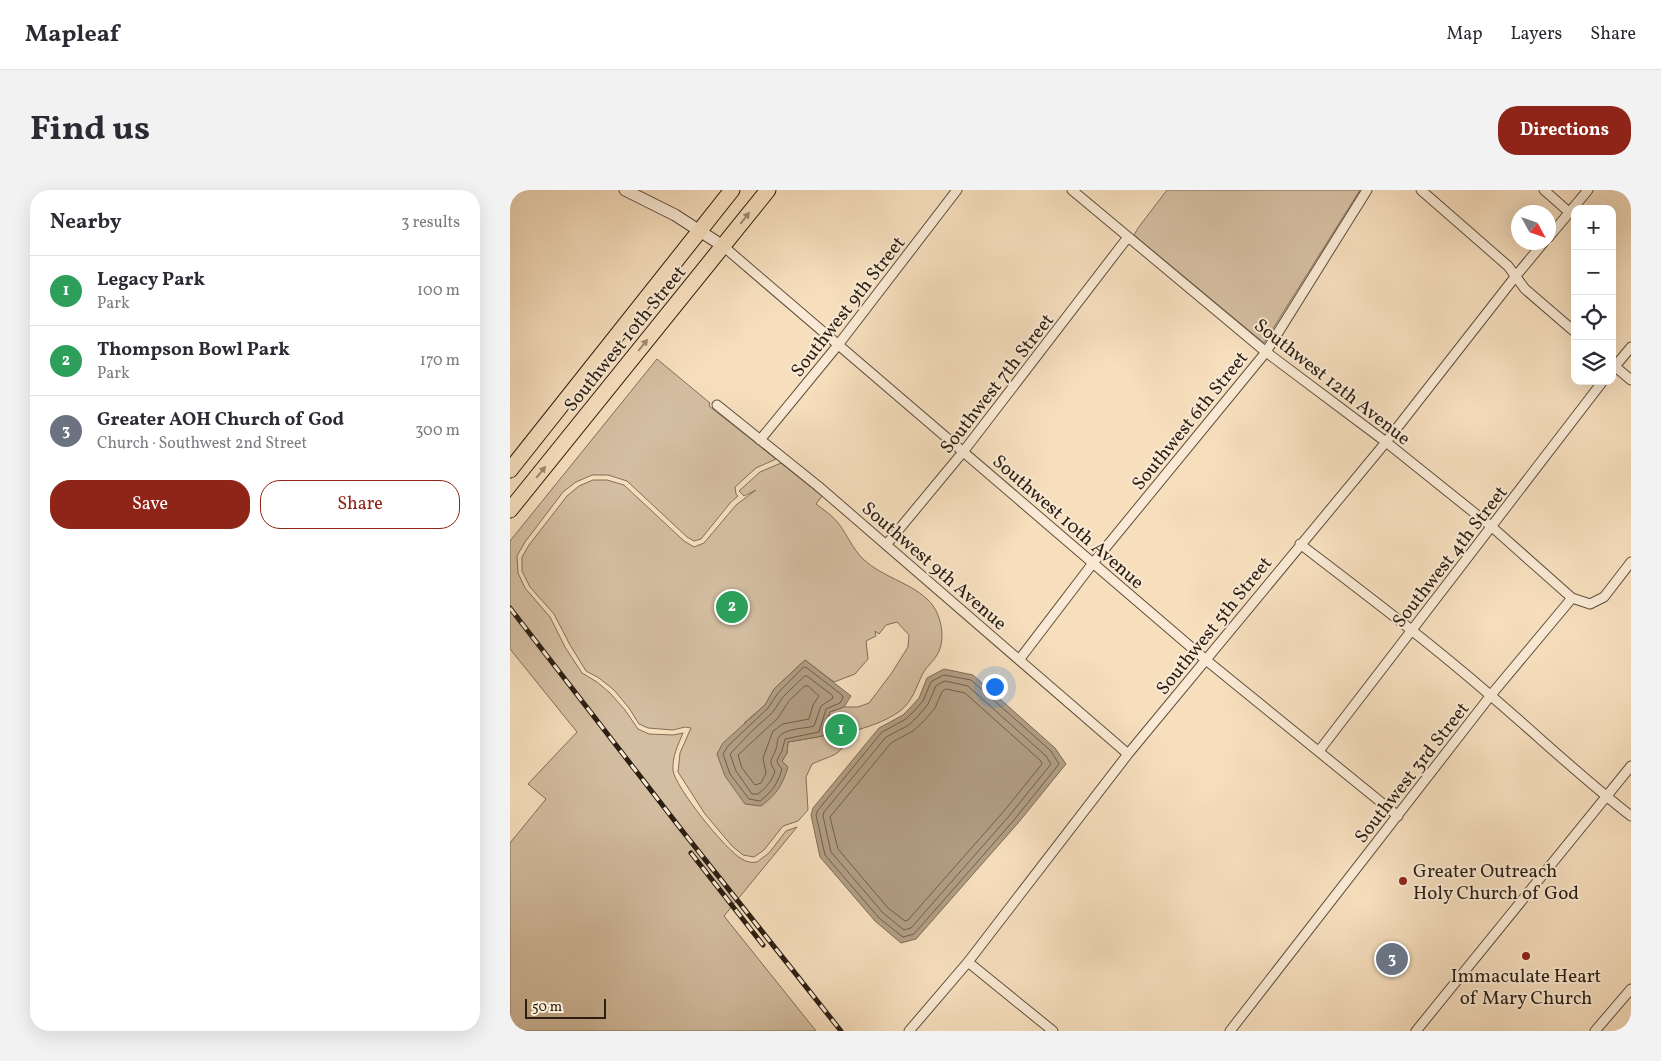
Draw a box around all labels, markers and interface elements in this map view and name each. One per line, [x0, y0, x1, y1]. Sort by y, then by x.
text: Mapleaf [25, 18, 119, 52]
text: Map [1446, 22, 1482, 47]
text: Layers [1510, 22, 1562, 47]
text: Share [1590, 22, 1636, 47]
text: Find us [30, 106, 150, 154]
button: Directions [1498, 106, 1631, 155]
north arrow [1511, 205, 1556, 250]
map controls [1571, 205, 1616, 385]
button: + [1571, 205, 1616, 250]
text: Nearby [50, 208, 121, 237]
text: 3 results [401, 212, 460, 234]
one-way arrow [740, 212, 751, 225]
street label: Southwest 9th Street [785, 231, 912, 383]
button: − [1571, 250, 1616, 295]
street label: Southwest 10th Street [558, 260, 693, 418]
text: Legacy Park [97, 267, 205, 293]
text: 1 [63, 280, 69, 302]
text: 100 m [417, 280, 460, 302]
text: Park [97, 293, 130, 315]
button: locate [1571, 295, 1616, 340]
street label: Southwest 7th Street [935, 308, 1061, 460]
street label: Southwest 12th Avenue [1248, 313, 1415, 452]
text: Thompson Bowl Park [97, 337, 290, 363]
one-way arrow [637, 339, 648, 352]
button: layers [1571, 340, 1616, 385]
street label: Southwest 6th Street [1126, 346, 1255, 496]
text: 2 [62, 350, 70, 372]
text: 170 m [420, 350, 460, 372]
text: Park [97, 363, 130, 385]
text: Greater AOH Church of God [97, 407, 344, 433]
text: 3 [62, 420, 70, 442]
text: 300 m [415, 420, 460, 442]
text: Church · Southwest 2nd Street [97, 433, 307, 455]
street label: Southwest 10th Avenue [986, 449, 1149, 596]
one-way arrow [535, 466, 546, 479]
button: Save [50, 480, 250, 529]
button: Share [260, 480, 460, 529]
street label: Southwest 4th Street [1387, 481, 1514, 634]
street label: Southwest 9th Avenue [856, 496, 1012, 637]
street label: Southwest 5th Street [1151, 551, 1279, 701]
pin: 2 [716, 588, 748, 626]
your location [982, 674, 1008, 700]
street label: Southwest 3rd Street [1349, 697, 1476, 849]
pin: 1 [825, 711, 857, 749]
place label: Greater Outreach Holy Church of God [1413, 859, 1579, 907]
marker: Greater Outreach Holy Church of God [1397, 875, 1409, 887]
pin: 3 [1376, 940, 1408, 978]
marker: Immaculate Heart of Mary Church [1520, 950, 1532, 962]
place label: Immaculate Heart of Mary Church [1451, 964, 1602, 1012]
scale bar [525, 996, 606, 1019]
text: 50 m [532, 998, 562, 1017]

